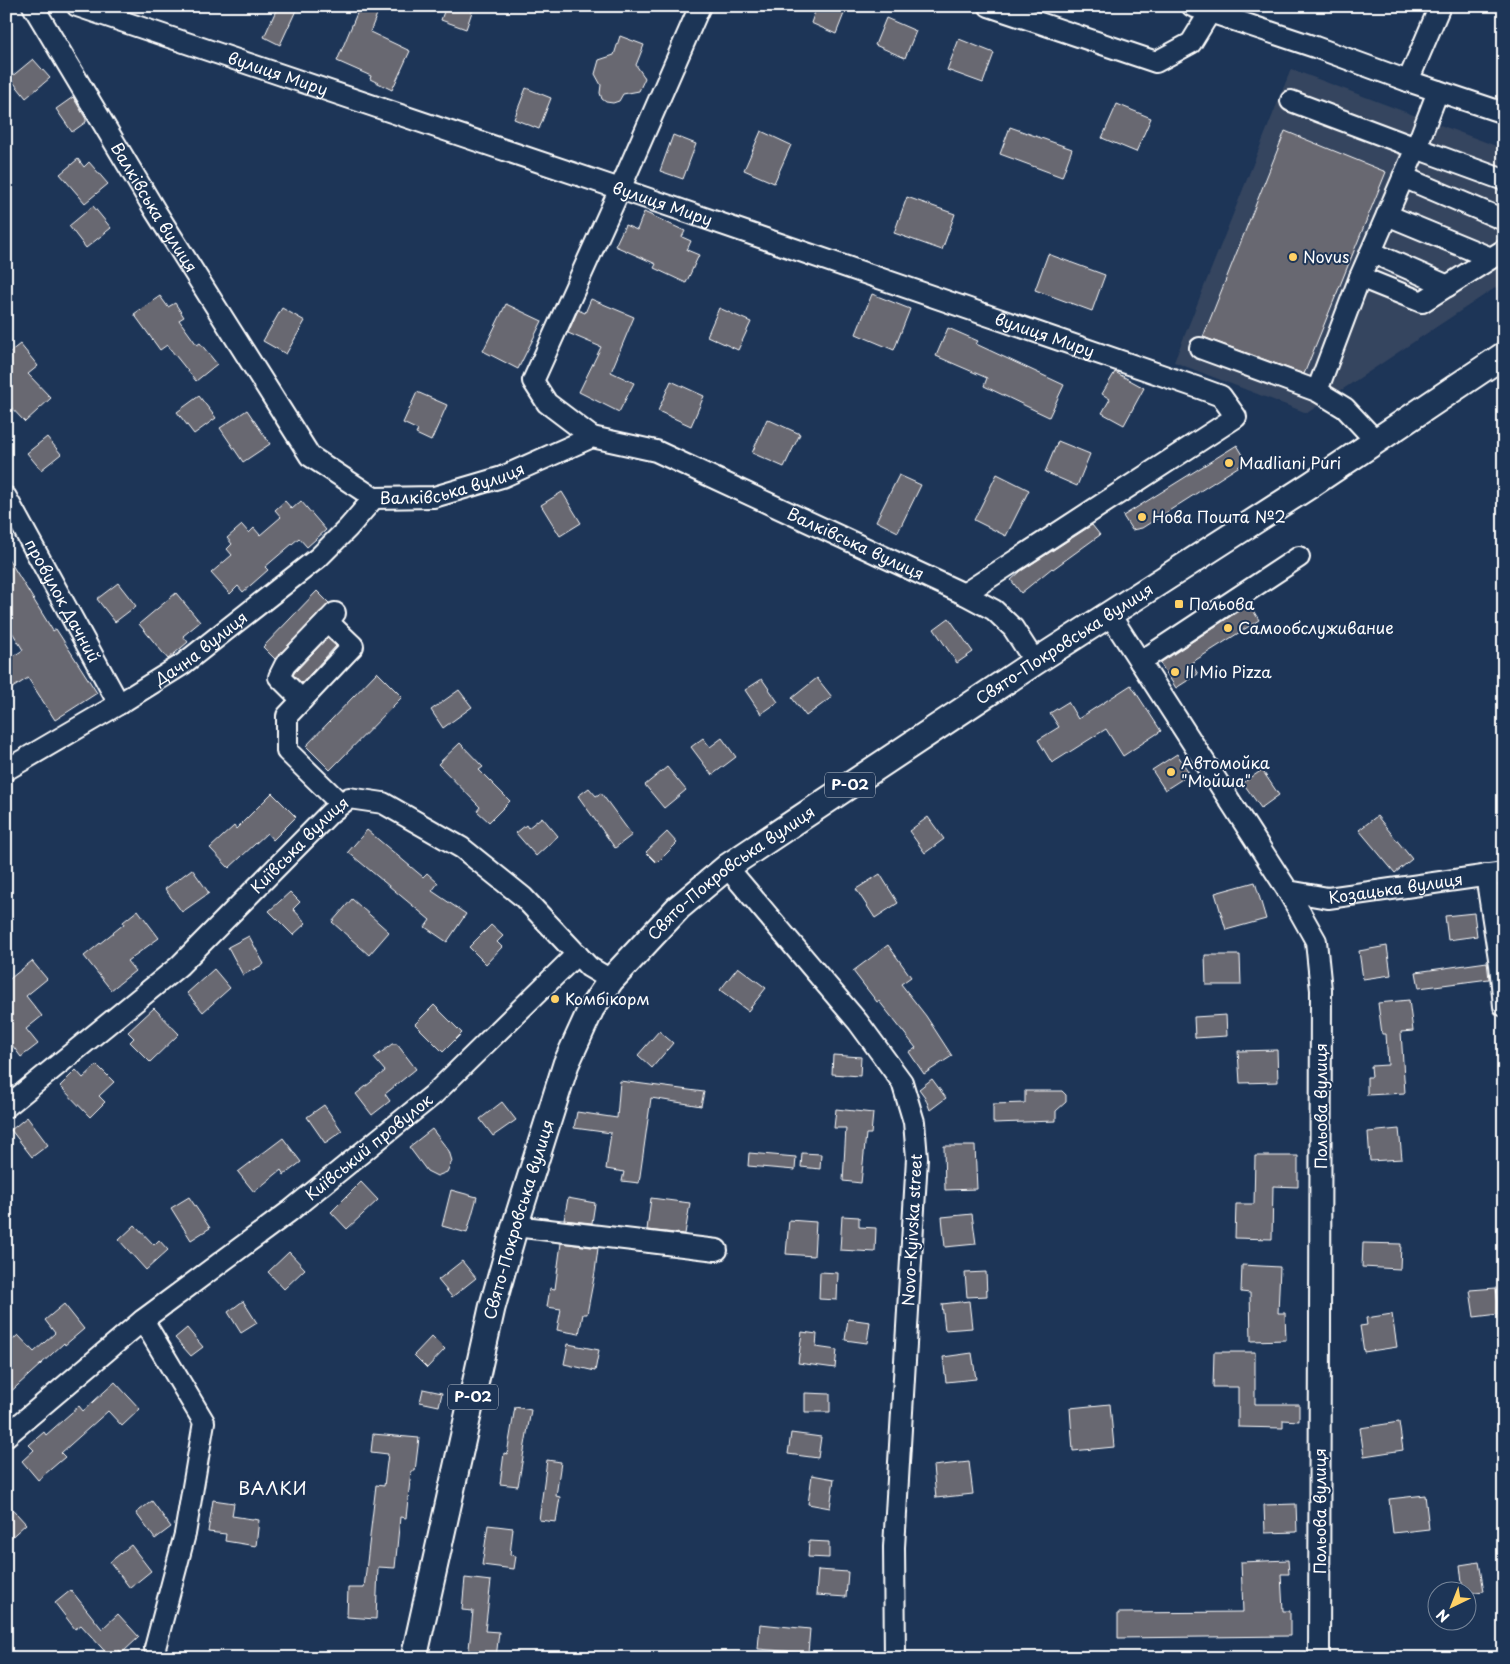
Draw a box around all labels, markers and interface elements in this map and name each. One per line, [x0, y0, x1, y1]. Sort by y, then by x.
street label: вулиця Миру [225, 45, 331, 101]
street label: Валківська вулиця [106, 137, 204, 277]
street label: вулиця Миру [610, 174, 716, 231]
place label: Novus [1303, 244, 1349, 268]
marker: Novus [1287, 251, 1299, 263]
street label: вулиця Миру [992, 306, 1098, 362]
place label: Madliani Puri [1239, 450, 1341, 474]
street label: Валківська вулиця [379, 456, 528, 509]
marker: Madliani Puri [1223, 457, 1235, 469]
street label: Валківська вулиця [784, 501, 929, 585]
place label: Нова Пошта №2 [1152, 504, 1286, 528]
marker: Нова Пошта №2 [1136, 511, 1148, 523]
street label: провулок Дачний [20, 534, 107, 666]
street label: Свято-Покровська вулиця [970, 576, 1157, 710]
place label: Польова [1189, 591, 1254, 615]
marker: Польова [1173, 598, 1185, 610]
street label: Дачна вулиця [148, 605, 252, 691]
place label: Самообслуживание [1238, 615, 1394, 639]
marker: Самообслуживание [1222, 622, 1234, 634]
place label: Il Mio Pizza [1185, 659, 1272, 683]
marker: Il Mio Pizza [1169, 666, 1181, 678]
place label: Автомойка "Мойша" [1181, 750, 1270, 792]
marker: Автомойка "Мойша" [1165, 766, 1177, 778]
road number: Р-02 [825, 772, 875, 798]
street label: Київська вулиця [244, 790, 353, 898]
street label: Свято-Покровська вулиця [641, 799, 819, 945]
street label: Козацька вулиця [1327, 866, 1464, 909]
place label: Комбікорм [565, 986, 650, 1010]
marker: Комбікорм [549, 993, 561, 1005]
street label: Польова вулиця [1308, 1043, 1332, 1169]
street label: Київський провулок [299, 1087, 437, 1205]
street label: Свято-Покровська вулиця [477, 1116, 559, 1321]
street label: Novo-Kyivska street [895, 1153, 927, 1307]
road number: Р-02 [448, 1384, 498, 1410]
street label: Польова вулиця [1307, 1448, 1331, 1574]
district label: ВАЛКИ [238, 1474, 308, 1501]
north arrow [1428, 1582, 1478, 1632]
text: N [1432, 1604, 1454, 1627]

